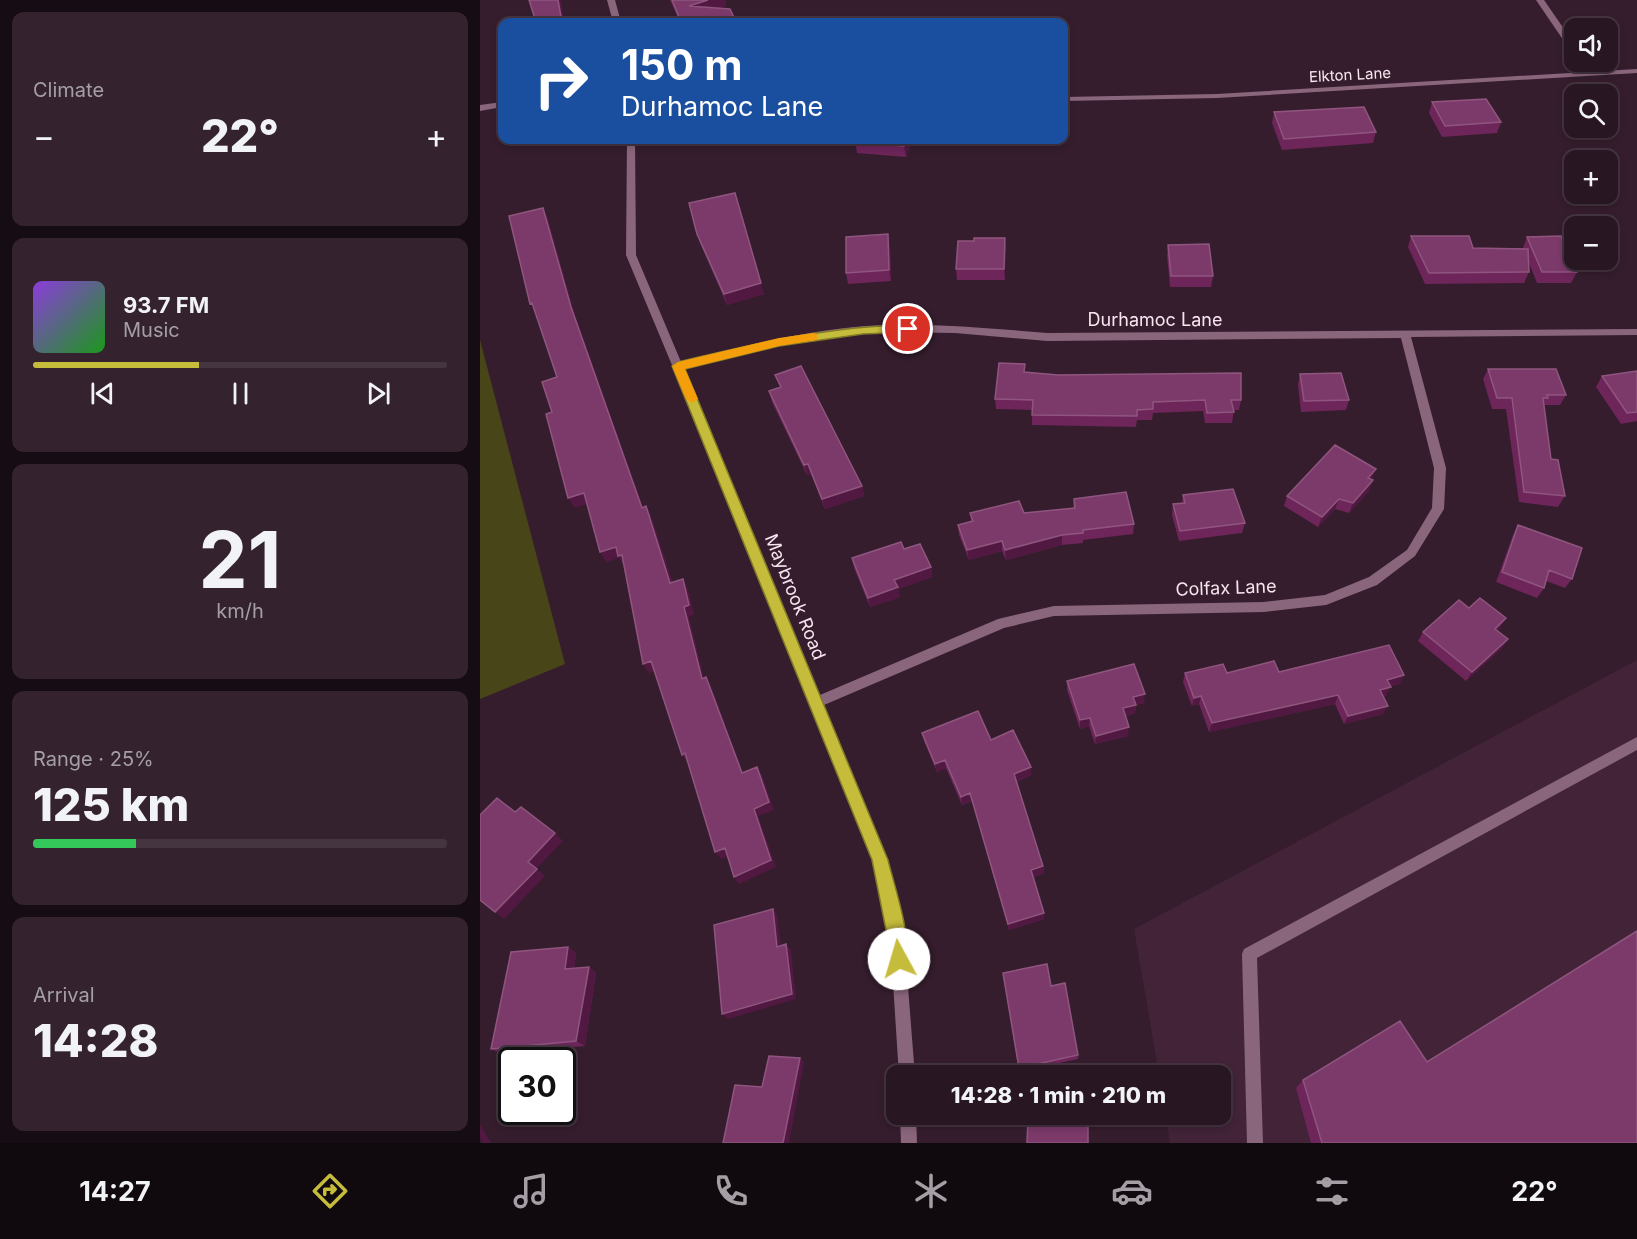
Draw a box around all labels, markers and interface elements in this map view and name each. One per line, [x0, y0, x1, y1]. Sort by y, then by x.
map controls [1564, 18, 1618, 270]
button: sound [1564, 18, 1618, 72]
text: 150 m [621, 39, 743, 90]
icon: right [522, 42, 600, 120]
street label: Elkton Lane [1308, 63, 1392, 86]
text: Climate [33, 78, 104, 102]
button: search [1564, 84, 1618, 138]
text: Durhamoc Lane [621, 90, 823, 123]
text: 22° [201, 108, 279, 163]
text: − [33, 116, 55, 156]
text: + [425, 116, 447, 156]
button: + [1564, 150, 1618, 204]
button: − [1564, 216, 1618, 270]
text: 93.7 FM [123, 292, 209, 318]
pin [882, 303, 933, 354]
street label: Durhamoc Lane [1088, 309, 1222, 330]
icon: arrive [891, 312, 924, 345]
text: Music [123, 318, 180, 342]
icon: previous [86, 377, 119, 410]
icon: pause [224, 377, 257, 410]
icon: next [362, 377, 395, 410]
text: 21 [199, 512, 281, 607]
street label: Maybrook Road [761, 531, 830, 663]
street label: Colfax Lane [1175, 575, 1277, 600]
text: km/h [216, 599, 264, 623]
text: Range · 25% [33, 747, 154, 771]
text: 125 km [33, 777, 189, 832]
position arrow [867, 927, 931, 991]
text: Arrival [33, 983, 95, 1007]
text: 14:28 [33, 1013, 158, 1068]
speed limit sign: 30 [498, 1047, 576, 1125]
text: 14:28 · 1 min · 210 m [951, 1082, 1166, 1108]
icon: directions [309, 1170, 351, 1212]
icon: music [510, 1170, 552, 1212]
icon: phone [710, 1170, 752, 1212]
icon: climate [910, 1170, 952, 1212]
icon: car [1111, 1170, 1153, 1212]
icon: filters [1311, 1170, 1353, 1212]
text: 14:27 [79, 1175, 151, 1208]
text: 22° [1511, 1175, 1558, 1208]

